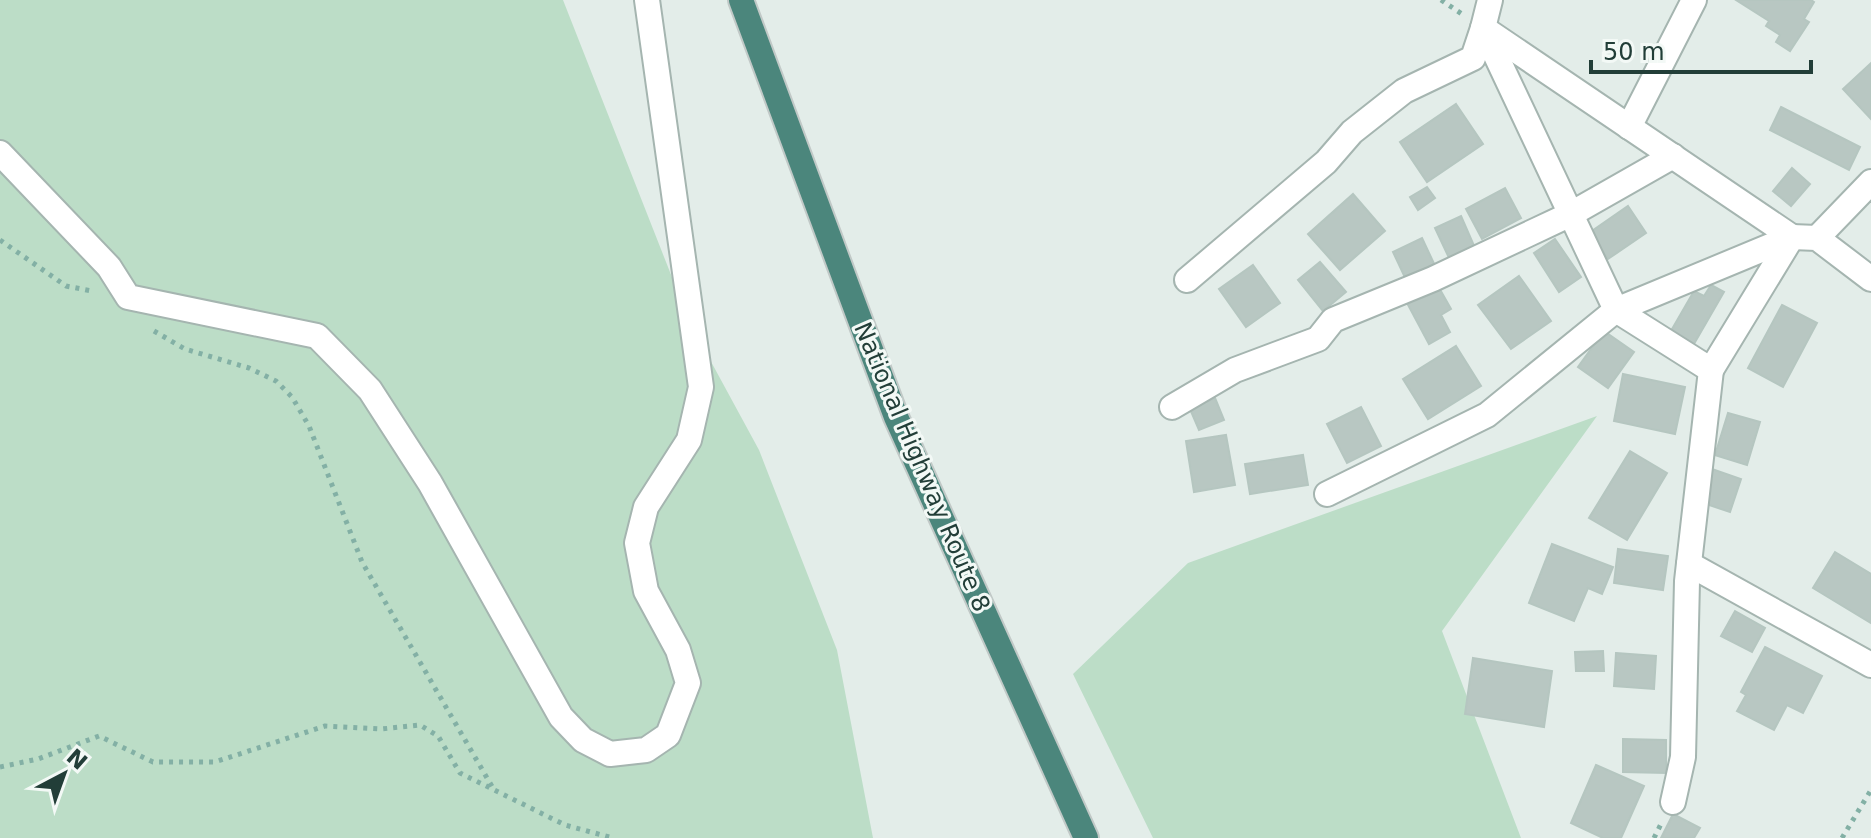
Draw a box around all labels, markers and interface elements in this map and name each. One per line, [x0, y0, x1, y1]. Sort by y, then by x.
scale bar [1591, 24, 1811, 74]
text: 50 m [1603, 38, 1665, 66]
street label: National Highway Route 8 [848, 318, 996, 616]
north arrow [24, 734, 104, 814]
text: N [62, 744, 92, 775]

